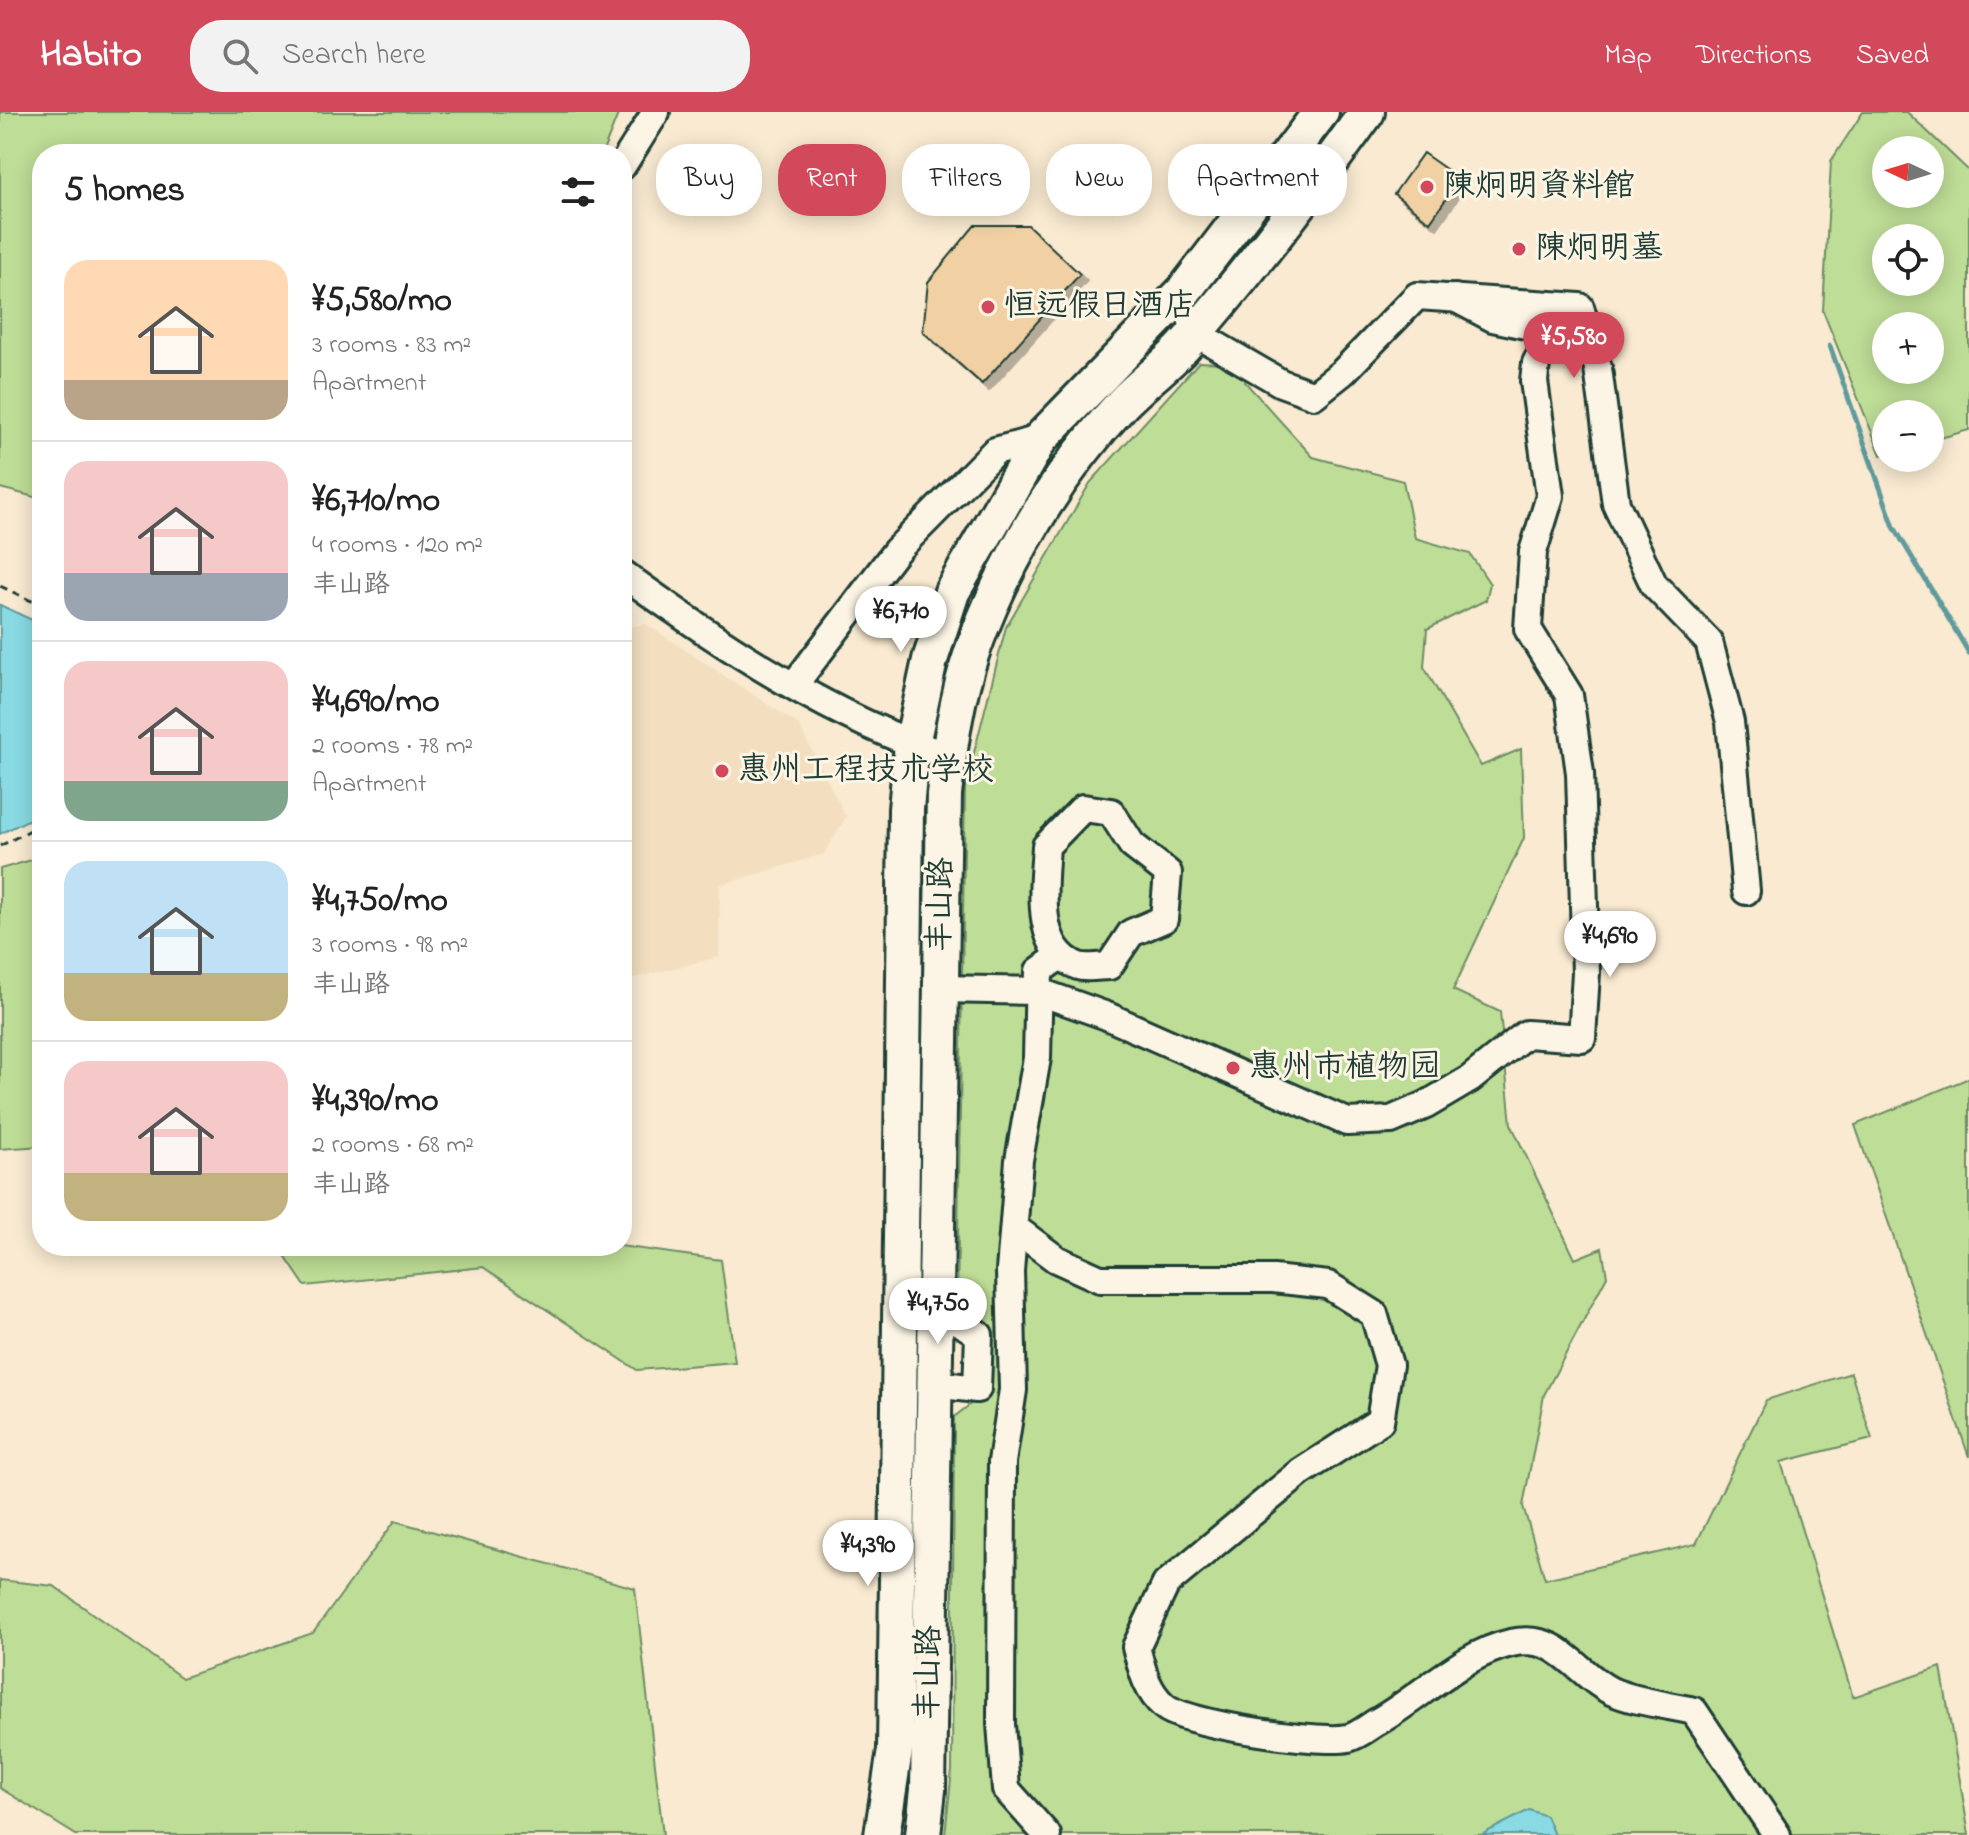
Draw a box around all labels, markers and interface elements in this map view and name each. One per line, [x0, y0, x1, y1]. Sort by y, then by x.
search box [190, 20, 750, 92]
text: Habito [40, 28, 142, 84]
icon: search [218, 34, 262, 78]
text: Search here [282, 34, 426, 78]
text: Map [1604, 36, 1652, 77]
text: Directions [1696, 36, 1812, 77]
text: Saved [1856, 36, 1929, 77]
north arrow [1872, 136, 1944, 208]
map controls [1872, 136, 1944, 472]
chip: Buy [656, 144, 762, 216]
chip: Rent [778, 144, 886, 216]
chip: Filters [902, 144, 1030, 216]
chip: New [1046, 144, 1152, 216]
chip: Apartment [1168, 144, 1347, 216]
place label: 陳炯明資料館 [1443, 164, 1635, 211]
text: 5 homes [64, 167, 185, 217]
icon: filters [556, 170, 600, 214]
marker: 陳炯明資料館 [1418, 178, 1436, 196]
button: locate [1872, 224, 1944, 296]
place label: 陳炯明墓 [1535, 226, 1663, 273]
marker: 陳炯明墓 [1510, 240, 1528, 258]
text: ¥5,580/mo [312, 277, 452, 327]
place label: 恒远假日酒店 [1004, 284, 1196, 331]
icon: home [128, 292, 224, 388]
marker: 恒远假日酒店 [979, 298, 997, 316]
pin: ¥5,580 [1509, 312, 1639, 380]
button: + [1872, 312, 1944, 384]
text: ¥5,580 [1541, 319, 1607, 357]
text: 3 rooms · 83 m² [312, 327, 471, 365]
text: Apartment [312, 365, 426, 403]
button: − [1872, 400, 1944, 472]
text: ¥6,710/mo [312, 477, 440, 527]
icon: home [128, 493, 224, 589]
text: 4 rooms · 120 m² [312, 527, 483, 565]
text: 丰山路 [312, 567, 390, 605]
pin: ¥6,710 [836, 586, 966, 654]
text: ¥6,710 [873, 593, 929, 631]
text: ¥4,690/mo [312, 678, 440, 728]
icon: home [128, 693, 224, 789]
text: 2 rooms · 78 m² [312, 728, 473, 766]
place label: 惠州工程技术学校 [738, 748, 994, 795]
marker: 惠州工程技术学校 [713, 762, 731, 780]
text: Apartment [312, 766, 426, 804]
street label: 丰山路 [918, 857, 966, 953]
text: ¥4,750/mo [312, 877, 448, 927]
icon: home [128, 893, 224, 989]
pin: ¥4,690 [1545, 911, 1675, 979]
text: ¥4,690 [1582, 918, 1638, 956]
text: 3 rooms · 98 m² [312, 927, 468, 965]
text: 丰山路 [312, 967, 390, 1005]
place label: 惠州市植物园 [1249, 1045, 1441, 1092]
marker: 惠州市植物园 [1224, 1059, 1242, 1077]
text: ¥4,390/mo [312, 1077, 439, 1127]
icon: home [128, 1093, 224, 1189]
text: 2 rooms · 68 m² [312, 1127, 474, 1165]
text: 丰山路 [312, 1167, 390, 1205]
pin: ¥4,750 [873, 1278, 1003, 1346]
text: ¥4,750 [907, 1285, 969, 1323]
pin: ¥4,390 [803, 1520, 933, 1588]
text: ¥4,390 [840, 1527, 896, 1565]
street label: 丰山路 [906, 1625, 954, 1721]

